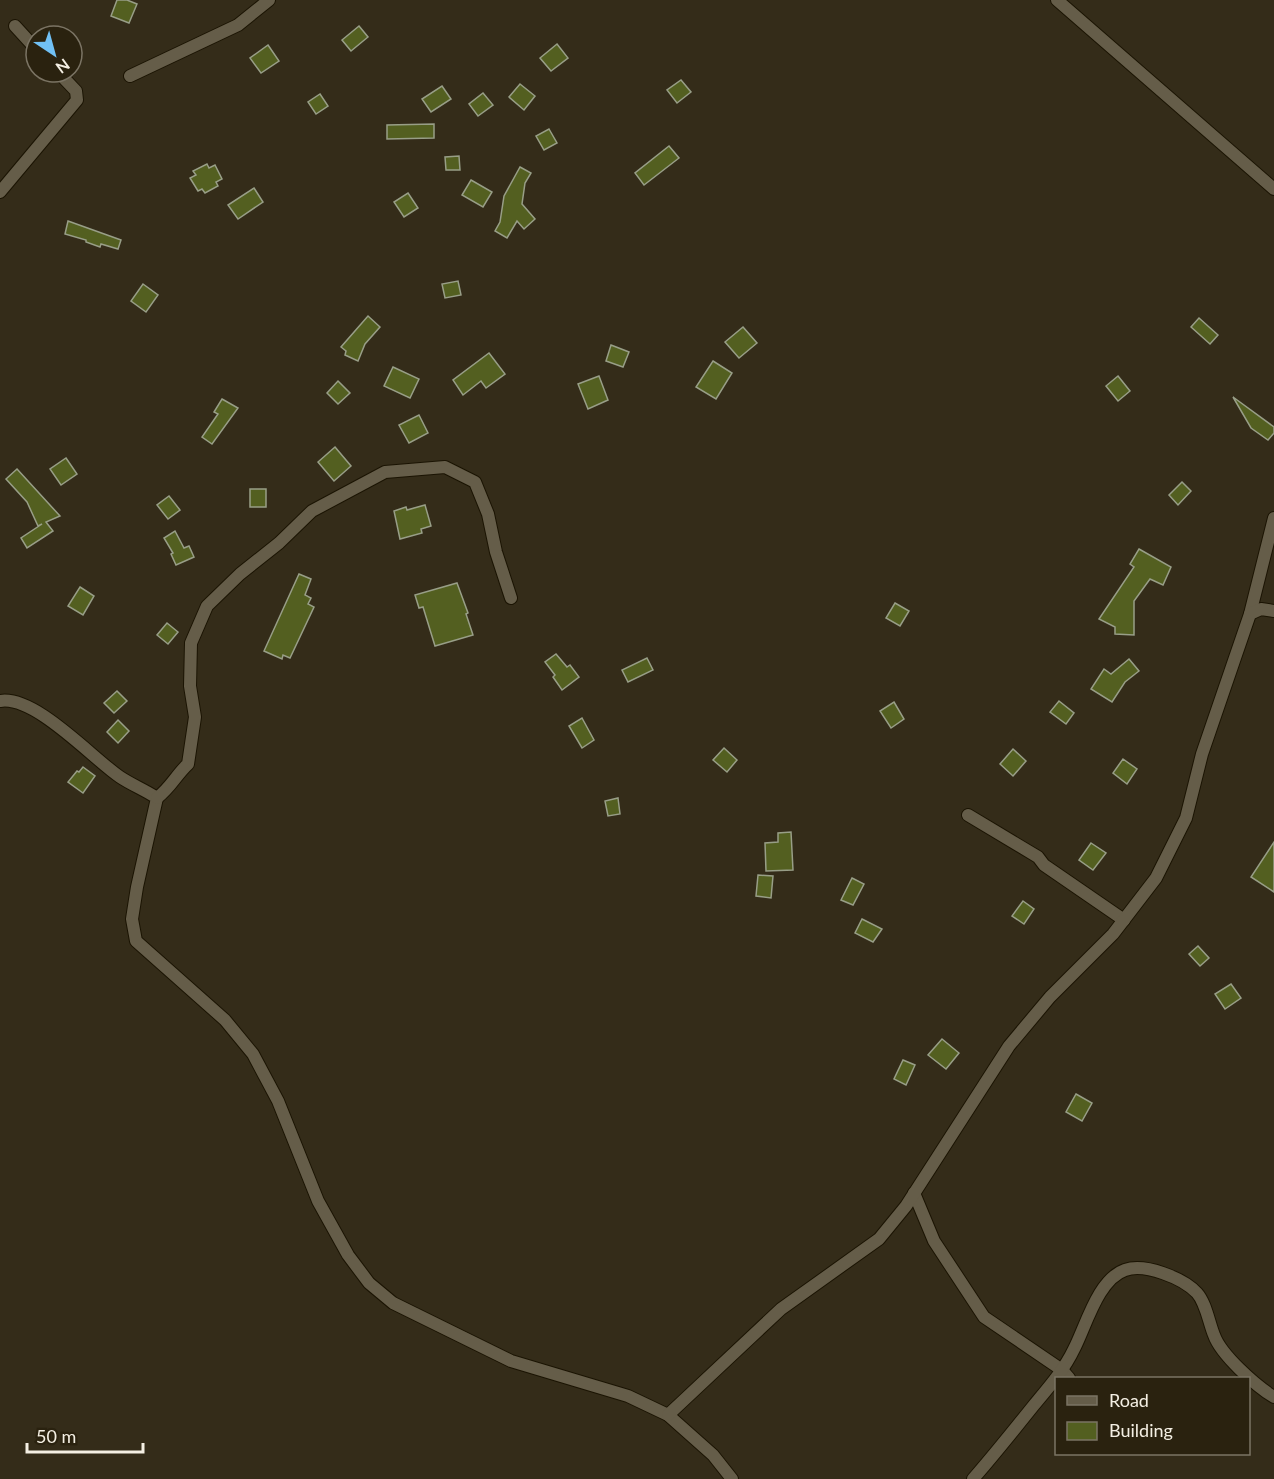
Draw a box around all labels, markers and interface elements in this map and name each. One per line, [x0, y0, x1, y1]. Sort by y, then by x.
north arrow [24, 24, 84, 84]
text: N [53, 55, 74, 78]
legend [1055, 1377, 1250, 1455]
text: Road [1109, 1389, 1149, 1411]
scale bar [27, 1416, 142, 1454]
text: Building [1109, 1419, 1173, 1441]
text: 50 m [36, 1425, 76, 1447]

